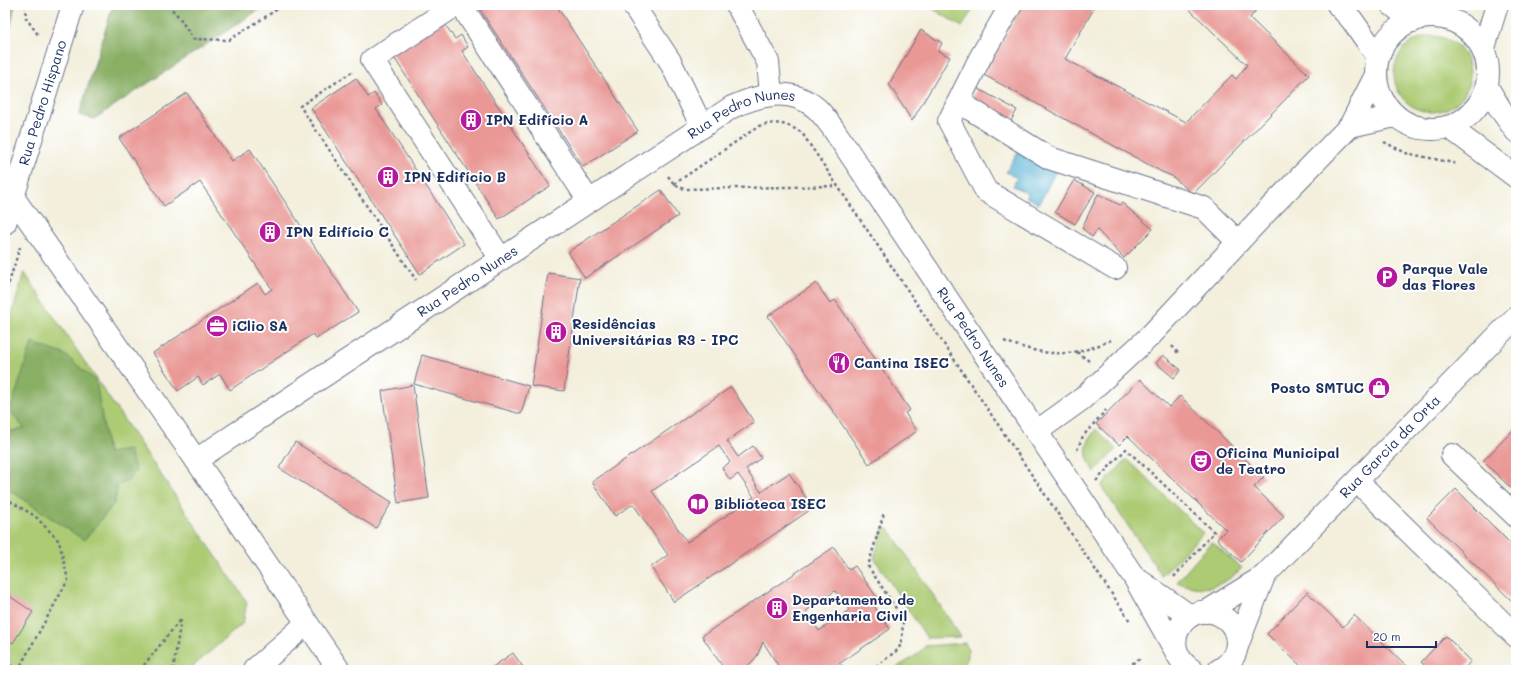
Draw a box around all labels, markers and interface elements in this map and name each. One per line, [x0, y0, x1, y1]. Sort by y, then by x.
street label: Rua Pedro Hispano [14, 38, 71, 168]
street label: Rua Pedro Nunes [684, 84, 798, 143]
building icon: IPN Edifício A [458, 107, 484, 133]
place label: IPN Edifício A [486, 110, 588, 129]
building icon: IPN Edifício B [375, 164, 401, 190]
place label: IPN Edifício B [404, 167, 506, 186]
building icon: IPN Edifício C [257, 219, 283, 245]
place label: IPN Edifício C [286, 222, 389, 241]
street label: Rua Pedro Nunes [413, 241, 521, 321]
place label: Parque Vale das Flores [1402, 259, 1488, 294]
parking icon: Parque Vale das Flores [1374, 264, 1400, 290]
street label: Rua Pedro Nunes [933, 283, 1014, 391]
office icon: iClio SA [204, 313, 230, 339]
place label: Residências Universitárias R3 - IPC [572, 314, 738, 349]
place label: iClio SA [232, 316, 288, 335]
building icon: Residências Universitárias R3 - IPC [543, 319, 569, 345]
restaurant icon: Cantina ISEC [826, 350, 852, 376]
place label: Cantina ISEC [854, 353, 949, 372]
shop icon: Posto SMTUC [1366, 375, 1392, 401]
place label: Posto SMTUC [1271, 378, 1364, 397]
street label: Rua Garcia da Orta [1335, 390, 1444, 502]
place label: Oficina Municipal de Teatro [1216, 443, 1339, 478]
theatre icon: Oficina Municipal de Teatro [1188, 448, 1214, 474]
library icon: Biblioteca ISEC [685, 491, 711, 517]
place label: Biblioteca ISEC [714, 494, 826, 513]
place label: Departamento de Engenharia Civil [792, 590, 914, 625]
building icon: Departamento de Engenharia Civil [764, 595, 790, 621]
scale bar [1367, 623, 1436, 649]
text: 20 m [1373, 628, 1401, 644]

